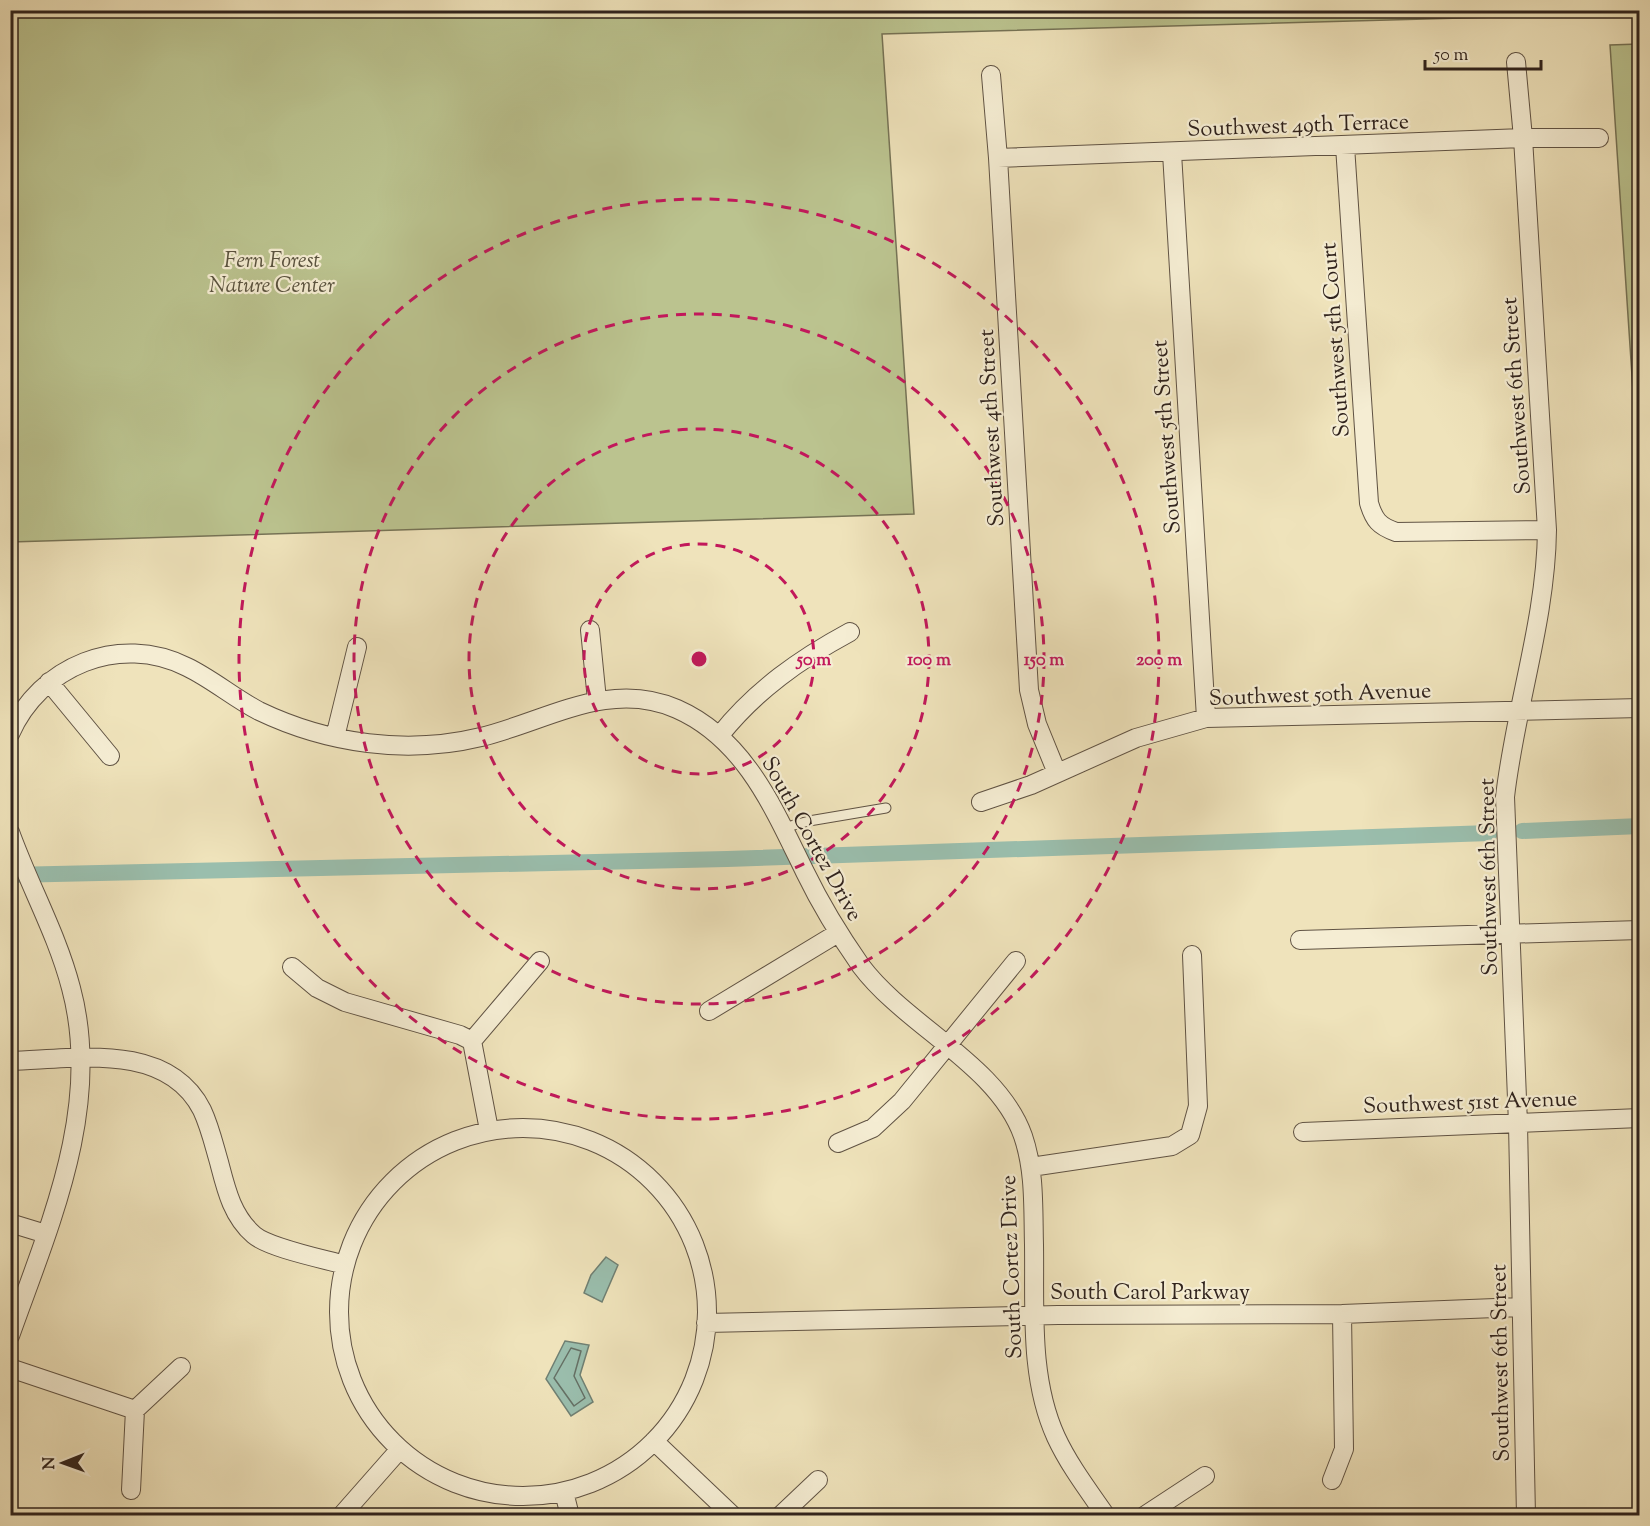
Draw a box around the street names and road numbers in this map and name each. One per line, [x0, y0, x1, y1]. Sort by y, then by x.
street label: Southwest 49th Terrace [1187, 107, 1410, 147]
street label: Southwest 5th Court [1314, 241, 1360, 438]
street label: Southwest 6th Street [1495, 296, 1541, 496]
street label: Southwest 4th Street [972, 328, 1014, 527]
street label: Southwest 5th Street [1145, 338, 1191, 535]
street label: Southwest 50th Avenue [1208, 676, 1432, 716]
street label: South Cortez Drive [752, 751, 869, 928]
street label: Southwest 6th Street [1472, 777, 1508, 976]
street label: Southwest 51st Avenue [1362, 1084, 1578, 1124]
street label: South Cortez Drive [994, 1174, 1032, 1359]
street label: Southwest 6th Street [1484, 1263, 1520, 1462]
street label: South Carol Parkway [1050, 1278, 1250, 1310]

